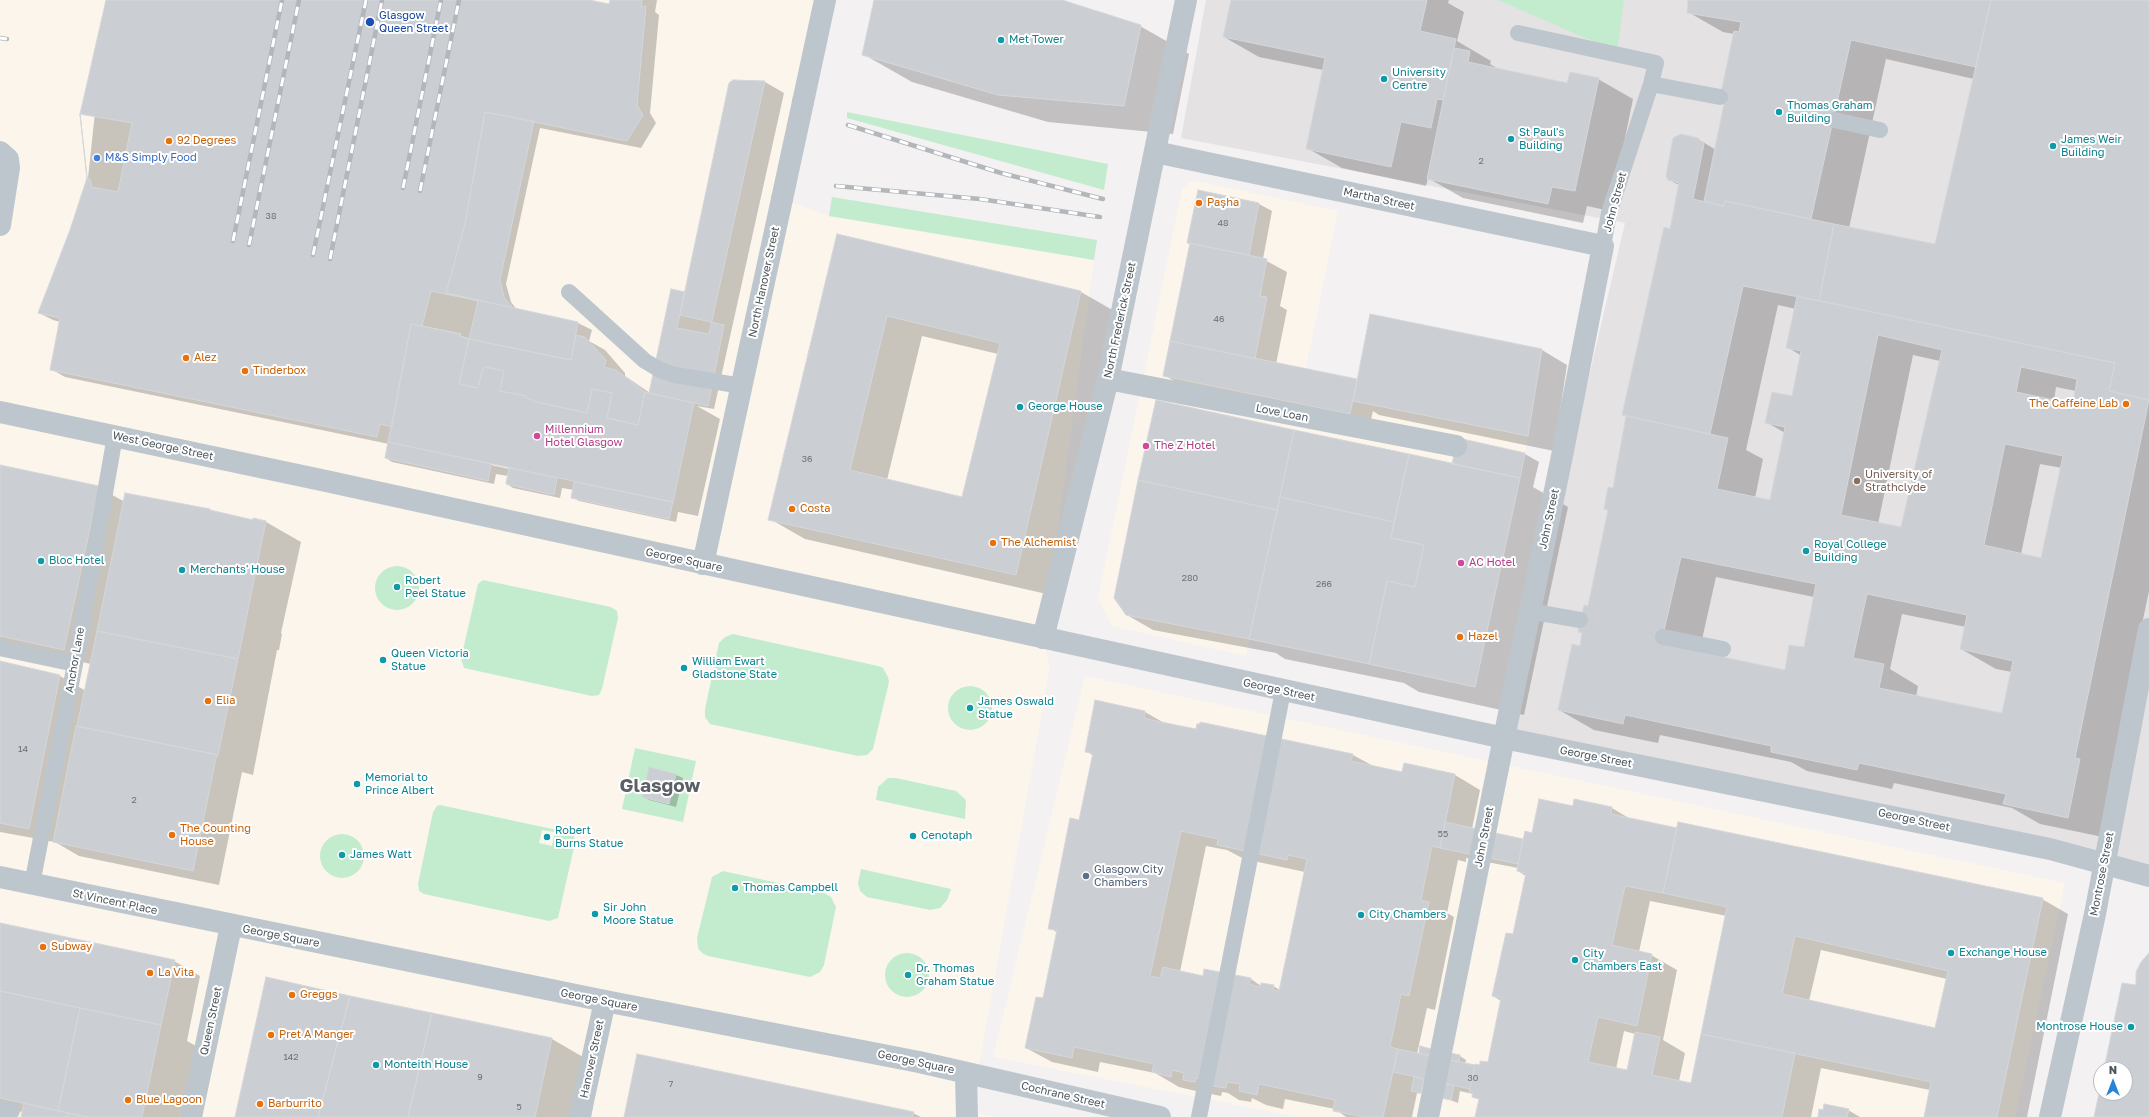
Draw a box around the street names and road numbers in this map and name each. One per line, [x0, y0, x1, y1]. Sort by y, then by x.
street label: John Street [1601, 171, 1629, 233]
street label: Martha Street [1342, 185, 1416, 213]
street label: North Hanover Street [746, 225, 782, 339]
street label: North Frederick Street [1101, 261, 1139, 379]
street label: Love Loan [1255, 401, 1309, 425]
street label: West George Street [111, 429, 215, 463]
street label: John Street [1536, 488, 1562, 550]
street label: George Square [644, 545, 724, 575]
street label: Anchor Lane [63, 626, 87, 694]
street label: George Street [1242, 676, 1316, 704]
street label: George Street [1559, 744, 1633, 770]
street label: John Street [1472, 806, 1496, 868]
street label: George Street [1877, 806, 1951, 834]
street label: Montrose Street [2087, 831, 2117, 917]
street label: St Vincent Place [71, 887, 159, 917]
street label: George Square [241, 922, 321, 950]
street label: Queen Street [197, 986, 225, 1056]
street label: George Square [559, 986, 639, 1014]
street label: Hanover Street [577, 1019, 607, 1099]
street label: George Square [876, 1047, 956, 1077]
street label: Cochrane Street [1020, 1079, 1106, 1111]

